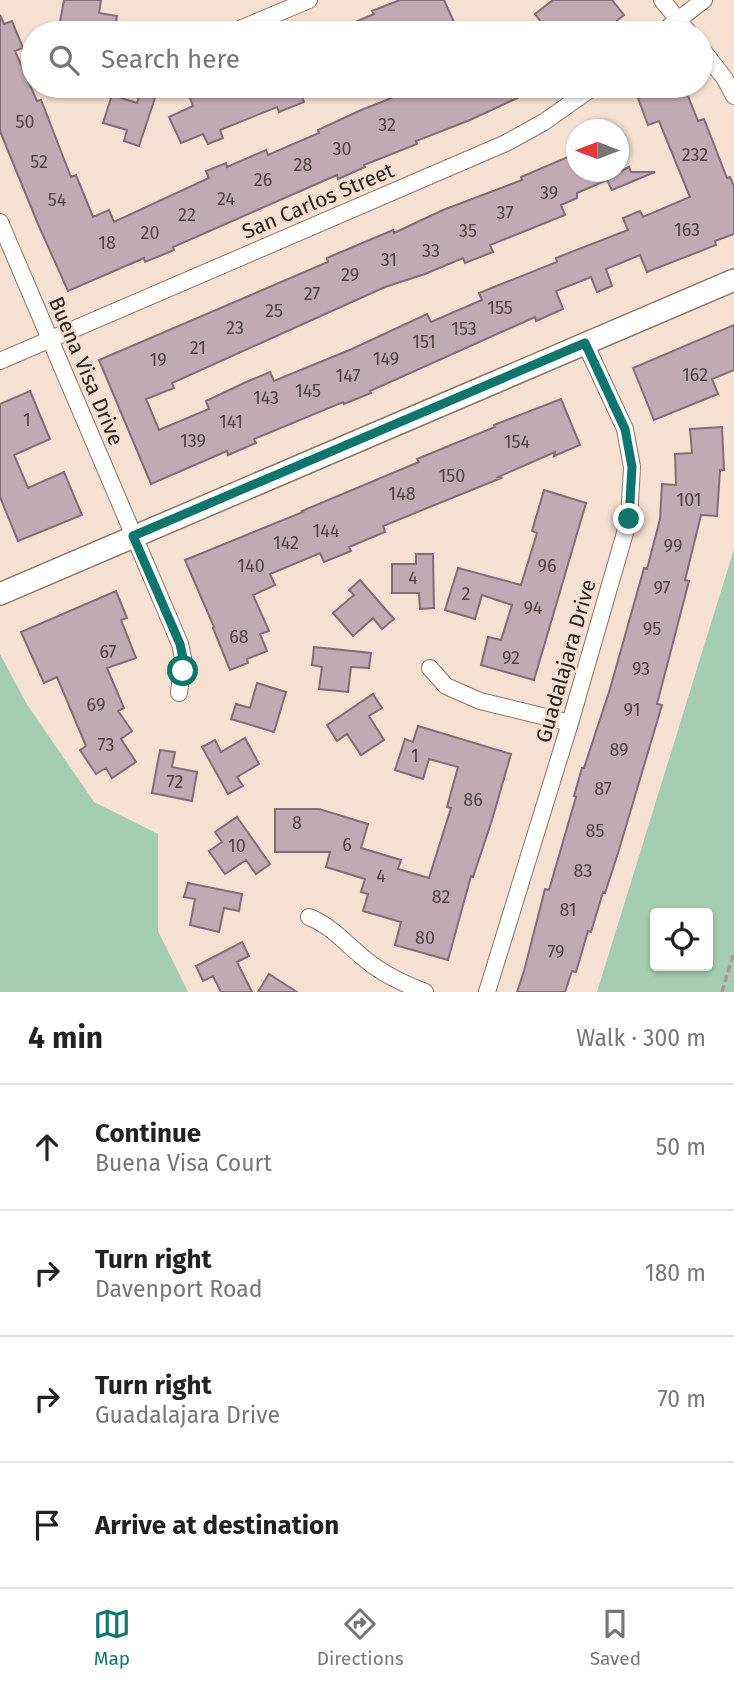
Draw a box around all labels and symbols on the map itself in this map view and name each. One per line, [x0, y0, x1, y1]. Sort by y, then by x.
house number: 50 [15, 111, 35, 133]
house number: 32 [378, 114, 396, 136]
north arrow [566, 119, 629, 182]
house number: 30 [332, 138, 352, 160]
house number: 232 [682, 144, 708, 166]
house number: 52 [30, 151, 48, 173]
house number: 28 [294, 154, 312, 176]
street label: San Carlos Street [238, 157, 398, 245]
house number: 26 [254, 169, 272, 191]
house number: 39 [540, 182, 558, 204]
house number: 24 [217, 188, 235, 210]
house number: 54 [48, 189, 67, 211]
house number: 37 [497, 202, 513, 224]
house number: 22 [178, 204, 196, 226]
house number: 163 [674, 219, 700, 241]
house number: 35 [459, 220, 477, 242]
house number: 20 [141, 222, 159, 244]
house number: 18 [98, 232, 116, 254]
house number: 33 [422, 240, 440, 262]
house number: 31 [381, 249, 397, 271]
house number: 29 [341, 264, 359, 286]
house number: 27 [304, 283, 320, 305]
street label: Buena Visa Drive [43, 293, 129, 449]
house number: 155 [487, 297, 513, 319]
house number: 25 [265, 300, 283, 322]
house number: 23 [226, 317, 244, 339]
house number: 153 [451, 318, 477, 340]
house number: 151 [412, 331, 436, 353]
house number: 21 [190, 337, 206, 359]
house number: 149 [373, 348, 399, 370]
house number: 19 [149, 349, 167, 371]
house number: 162 [682, 364, 708, 386]
house number: 147 [336, 365, 360, 387]
house number: 145 [295, 380, 321, 402]
house number: 143 [253, 387, 279, 409]
house number: 1 [23, 409, 31, 431]
house number: 141 [219, 411, 243, 433]
house number: 139 [180, 430, 206, 452]
house number: 154 [504, 431, 531, 453]
house number: 150 [439, 465, 465, 487]
house number: 148 [388, 483, 416, 505]
house number: 101 [676, 489, 702, 511]
route end [613, 503, 644, 534]
house number: 144 [313, 520, 340, 542]
house number: 142 [273, 532, 299, 554]
house number: 99 [664, 535, 682, 557]
house number: 140 [237, 555, 265, 577]
house number: 96 [537, 555, 557, 577]
house number: 4 [408, 567, 418, 589]
street label: Guadalajara Drive [530, 576, 602, 746]
house number: 97 [653, 577, 671, 599]
house number: 2 [462, 583, 471, 605]
house number: 94 [524, 597, 543, 619]
house number: 95 [643, 618, 661, 640]
house number: 68 [229, 626, 249, 648]
house number: 67 [99, 641, 117, 663]
house number: 92 [502, 647, 520, 669]
route start [167, 655, 198, 686]
house number: 93 [632, 658, 650, 680]
house number: 69 [87, 694, 105, 716]
house number: 91 [624, 699, 640, 721]
house number: 73 [98, 734, 114, 756]
house number: 89 [609, 739, 629, 761]
house number: 1 [411, 745, 419, 767]
house number: 72 [167, 771, 183, 793]
house number: 87 [594, 778, 612, 800]
house number: 86 [463, 789, 483, 811]
house number: 8 [292, 812, 302, 834]
house number: 85 [586, 820, 604, 842]
house number: 6 [342, 834, 352, 856]
house number: 10 [228, 835, 246, 857]
house number: 83 [574, 860, 592, 882]
house number: 4 [376, 865, 386, 887]
house number: 82 [432, 886, 450, 908]
house number: 81 [559, 899, 577, 921]
house number: 80 [415, 927, 435, 949]
house number: 79 [547, 941, 565, 963]

